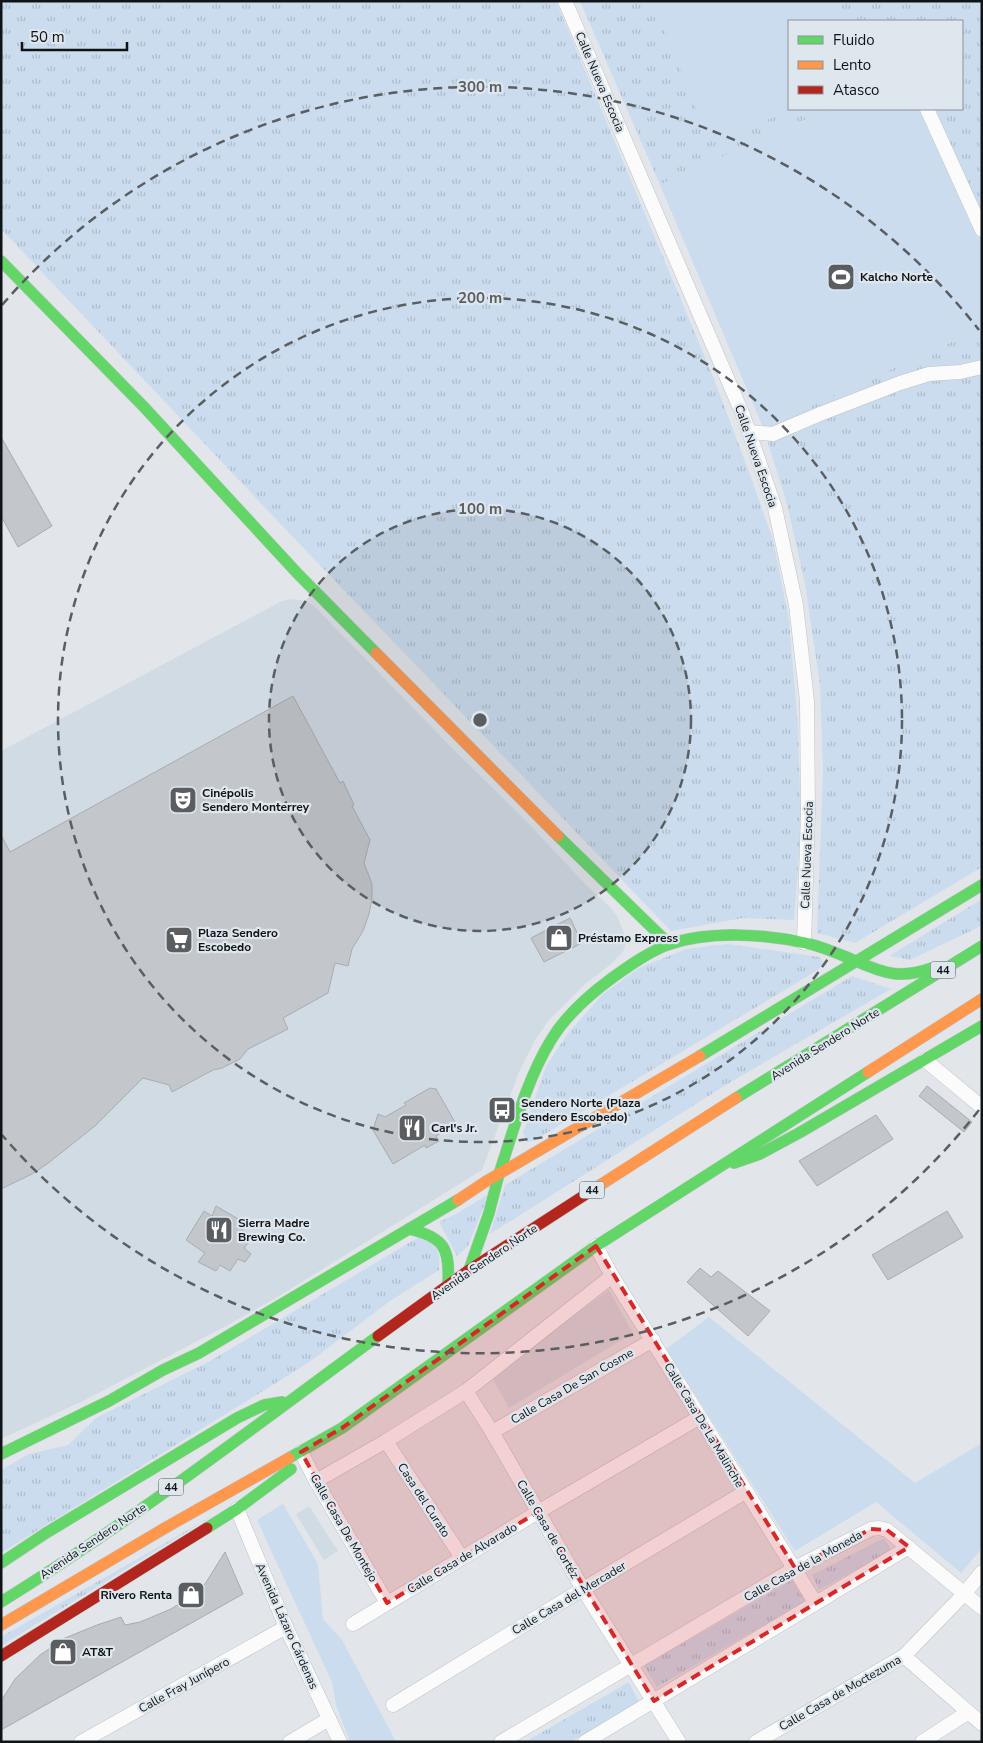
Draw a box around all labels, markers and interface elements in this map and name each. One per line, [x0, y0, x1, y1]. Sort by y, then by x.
scale bar [22, 20, 128, 52]
legend [788, 20, 963, 110]
text: 50 m [30, 27, 65, 47]
street label: Calle Nueva Escocia [572, 29, 628, 135]
text: Fluido [833, 30, 875, 50]
text: Lento [833, 55, 871, 75]
text: 300 m [458, 77, 502, 97]
text: Atasco [833, 80, 879, 100]
sports icon: Kalcho Norte [826, 262, 856, 292]
place label: Kalcho Norte [860, 269, 934, 285]
text: 200 m [458, 288, 502, 308]
street label: Calle Nueva Escocia [731, 402, 781, 510]
text: 100 m [458, 499, 502, 519]
centre of rings [471, 711, 489, 729]
theatre icon: Cinépolis Sendero Monterrey [168, 785, 198, 815]
place label: Cinépolis Sendero Monterrey [202, 785, 310, 815]
street label: Calle Nueva Escocia [797, 801, 817, 909]
shop icon: Préstamo Express [544, 923, 574, 953]
supermarket icon: Plaza Sendero Escobedo [164, 925, 194, 955]
place label: Plaza Sendero Escobedo [198, 925, 278, 955]
place label: Préstamo Express [578, 930, 678, 946]
road number: 44 [930, 962, 956, 978]
street label: Avenida Sendero Norte [768, 1004, 882, 1084]
bus stop icon: Sendero Norte (Plaza Sendero Escobedo) [487, 1095, 517, 1125]
place label: Sendero Norte (Plaza Sendero Escobedo) [521, 1095, 641, 1125]
restaurant icon: Carl's Jr. [397, 1113, 427, 1143]
place label: Carl's Jr. [431, 1120, 477, 1136]
road number: 44 [580, 1182, 604, 1198]
restaurant icon: Sierra Madre Brewing Co. [204, 1215, 234, 1245]
place label: Sierra Madre Brewing Co. [238, 1215, 310, 1245]
street label: Avenida Sendero Norte [427, 1220, 541, 1304]
street label: Calle Casa De San Cosme [508, 1344, 636, 1428]
street label: Calle Casa De La Malinche [660, 1360, 748, 1490]
street label: Casa del Curato [394, 1460, 454, 1541]
street label: Calle Casa De Montejo [306, 1471, 382, 1585]
street label: Calle Casa de Cortéz [513, 1477, 583, 1582]
road number: 44 [158, 1478, 184, 1495]
street label: Avenida Sendero Norte [36, 1499, 150, 1583]
street label: Calle Casa de Alvarado [404, 1519, 520, 1597]
street label: Calle Casa de la Moneda [741, 1527, 865, 1605]
street label: Calle Casa del Mercader [509, 1557, 630, 1638]
street label: Avenida Lázaro Cárdenas [252, 1560, 322, 1692]
shop icon: Rivero Renta [176, 1580, 206, 1610]
place label: Rivero Renta [100, 1587, 172, 1603]
shop icon: AT&T [48, 1637, 78, 1667]
place label: AT&T [82, 1644, 114, 1660]
street label: Calle Casa de Moctezuma [776, 1651, 904, 1735]
street label: Calle Fray Junípero [136, 1653, 233, 1717]

